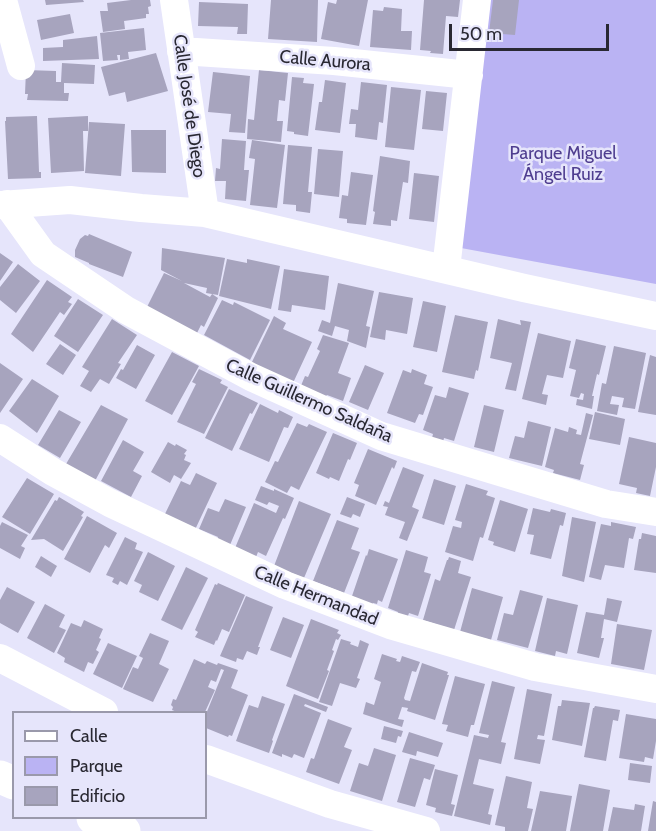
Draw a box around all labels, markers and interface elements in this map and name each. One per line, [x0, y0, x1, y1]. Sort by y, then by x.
scale bar [452, 12, 612, 50]
text: 50 m [460, 23, 502, 45]
street label: Calle José de Diego [168, 33, 210, 179]
street label: Calle Aurora [279, 46, 371, 76]
park label: Parque Miguel Ángel Ruiz [510, 143, 616, 186]
street label: Calle Guillermo Saldaña [222, 354, 396, 448]
street label: Calle Hermandad [251, 561, 381, 631]
legend [12, 711, 207, 819]
text: Calle [70, 725, 107, 747]
text: Parque [70, 755, 123, 777]
text: Edificio [70, 785, 125, 807]

